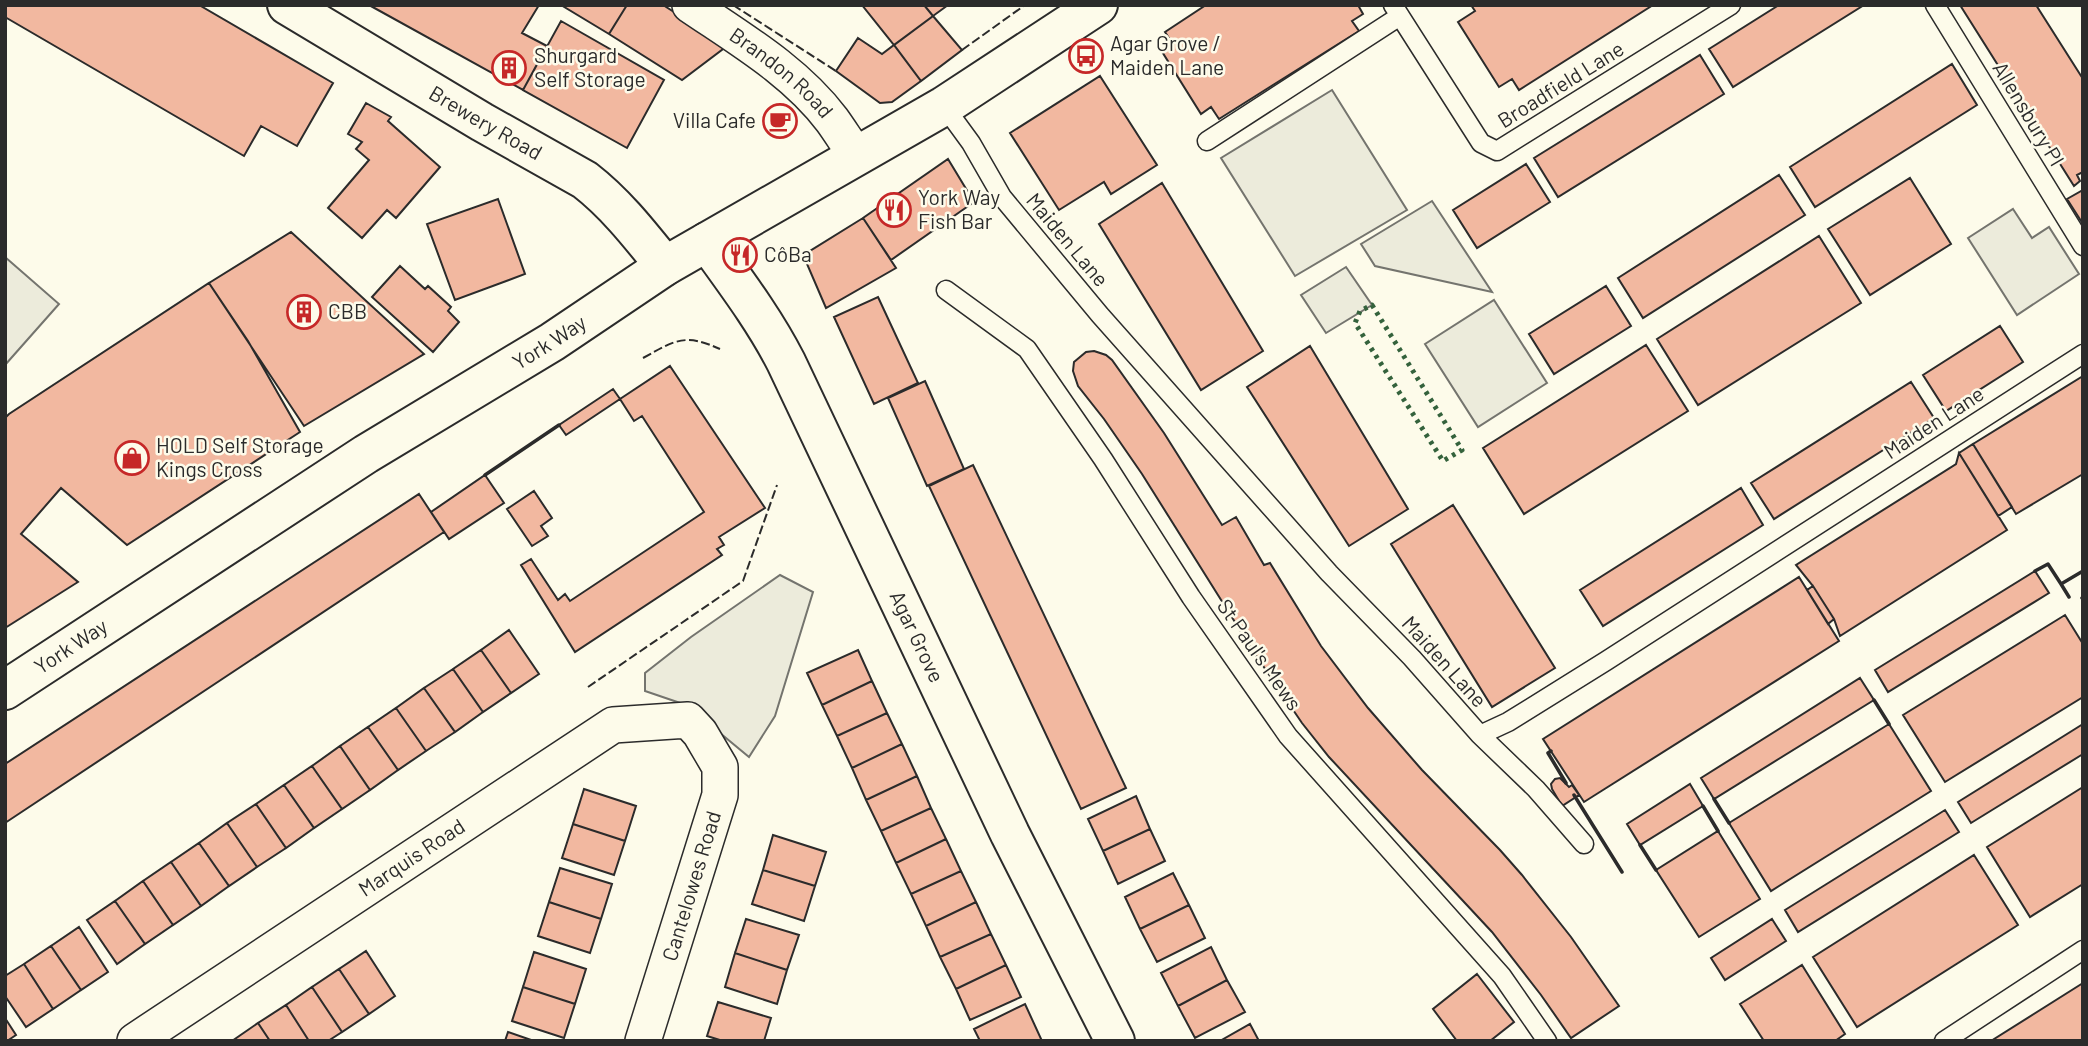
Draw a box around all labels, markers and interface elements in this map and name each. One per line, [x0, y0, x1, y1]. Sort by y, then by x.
street label: Brandon Road [726, 21, 839, 122]
place label: Agar Grove / Maiden Lane [1110, 30, 1224, 79]
street label: Broadfield Lane [1493, 35, 1628, 132]
bus stop icon: Agar Grove / Maiden Lane [1067, 37, 1105, 75]
place label: Shurgard Self Storage [534, 42, 646, 91]
building icon: Shurgard Self Storage [490, 49, 528, 87]
street label: Allensbury Pl [1988, 57, 2070, 170]
street label: Brewery Road [425, 79, 547, 164]
cafe icon: Villa Cafe [761, 102, 799, 140]
place label: Villa Cafe [673, 107, 756, 132]
place label: York Way Fish Bar [918, 184, 1000, 233]
street label: Maiden Lane [1022, 187, 1114, 291]
restaurant icon: York Way Fish Bar [875, 191, 913, 229]
restaurant icon: CôBa [721, 236, 759, 274]
place label: CôBa [764, 241, 812, 266]
building icon: CBB [285, 293, 323, 331]
place label: CBB [328, 298, 367, 323]
street label: York Way [508, 309, 590, 374]
street label: Maiden Lane [1878, 380, 1988, 463]
place label: HOLD Self Storage Kings Cross [156, 432, 324, 481]
shop icon: HOLD Self Storage Kings Cross [113, 439, 151, 477]
street label: Agar Grove [885, 586, 950, 686]
street label: St Paul's Mews [1213, 594, 1308, 715]
street label: Maiden Lane [1398, 610, 1493, 712]
street label: York Way [29, 612, 112, 678]
street label: Cantelowes Road [656, 808, 725, 964]
street label: Marquis Road [353, 813, 469, 901]

